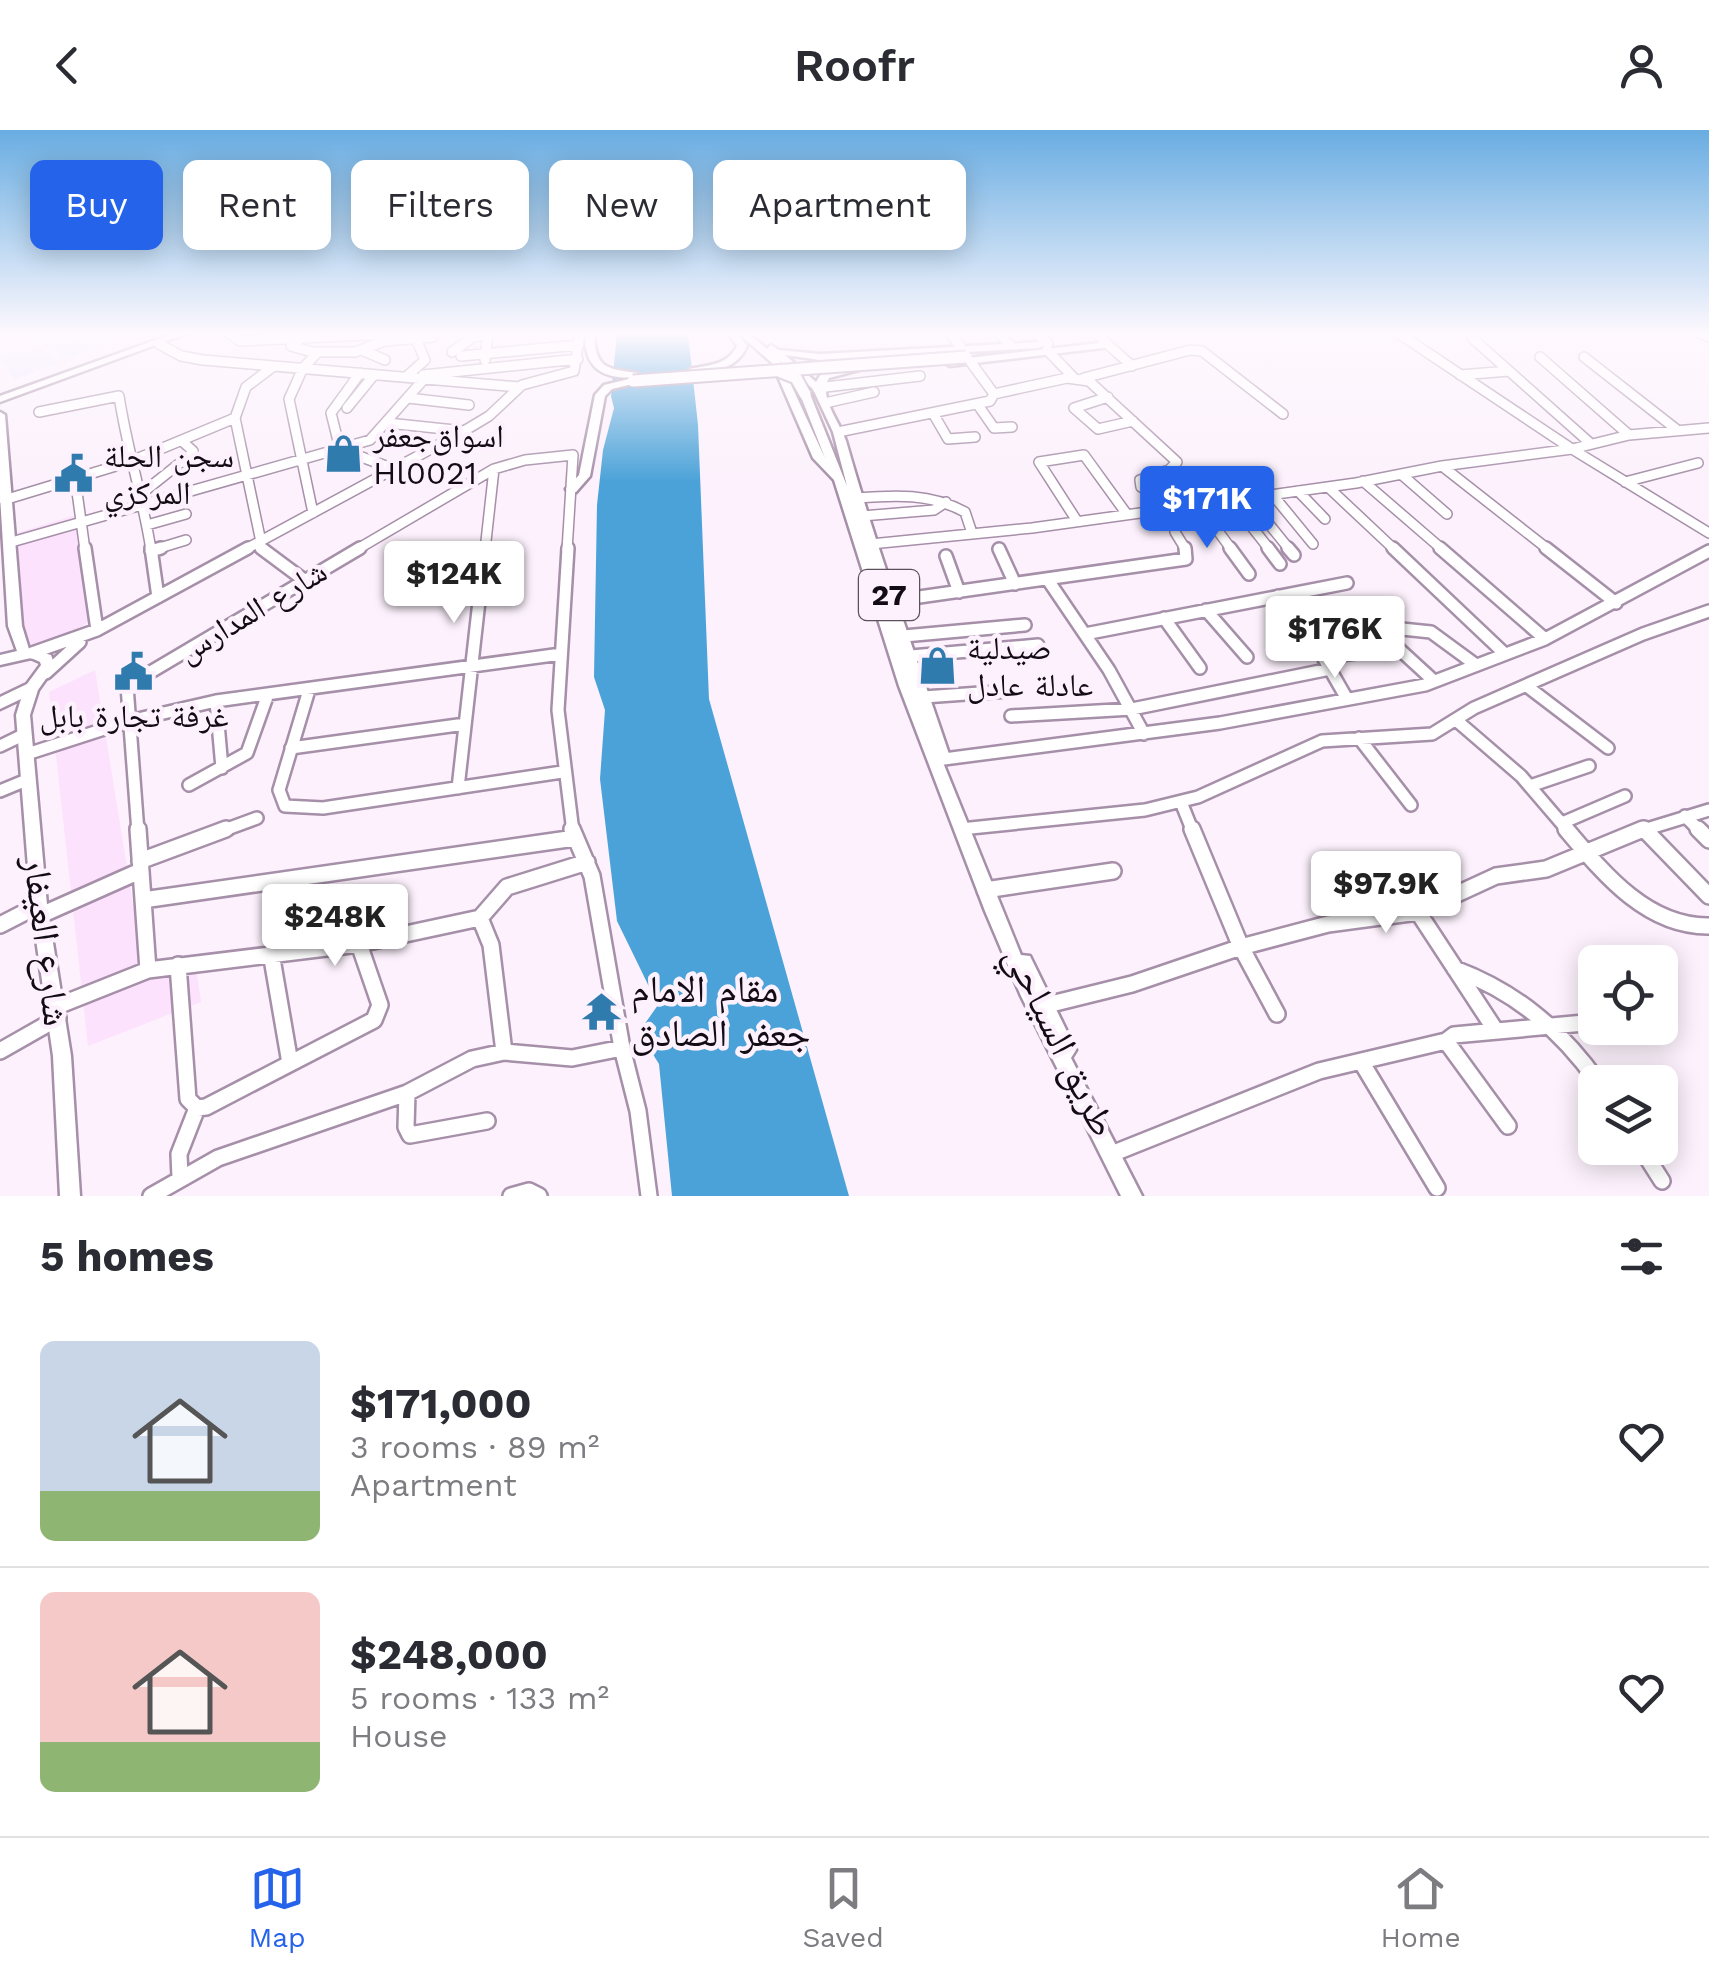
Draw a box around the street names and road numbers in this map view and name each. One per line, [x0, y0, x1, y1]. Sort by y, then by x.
street label: شارع المدارس [171, 552, 334, 671]
road number: 27 [859, 570, 919, 620]
street label: شارع العيفار [13, 853, 79, 1029]
street label: طريق السياحي [989, 938, 1126, 1147]

